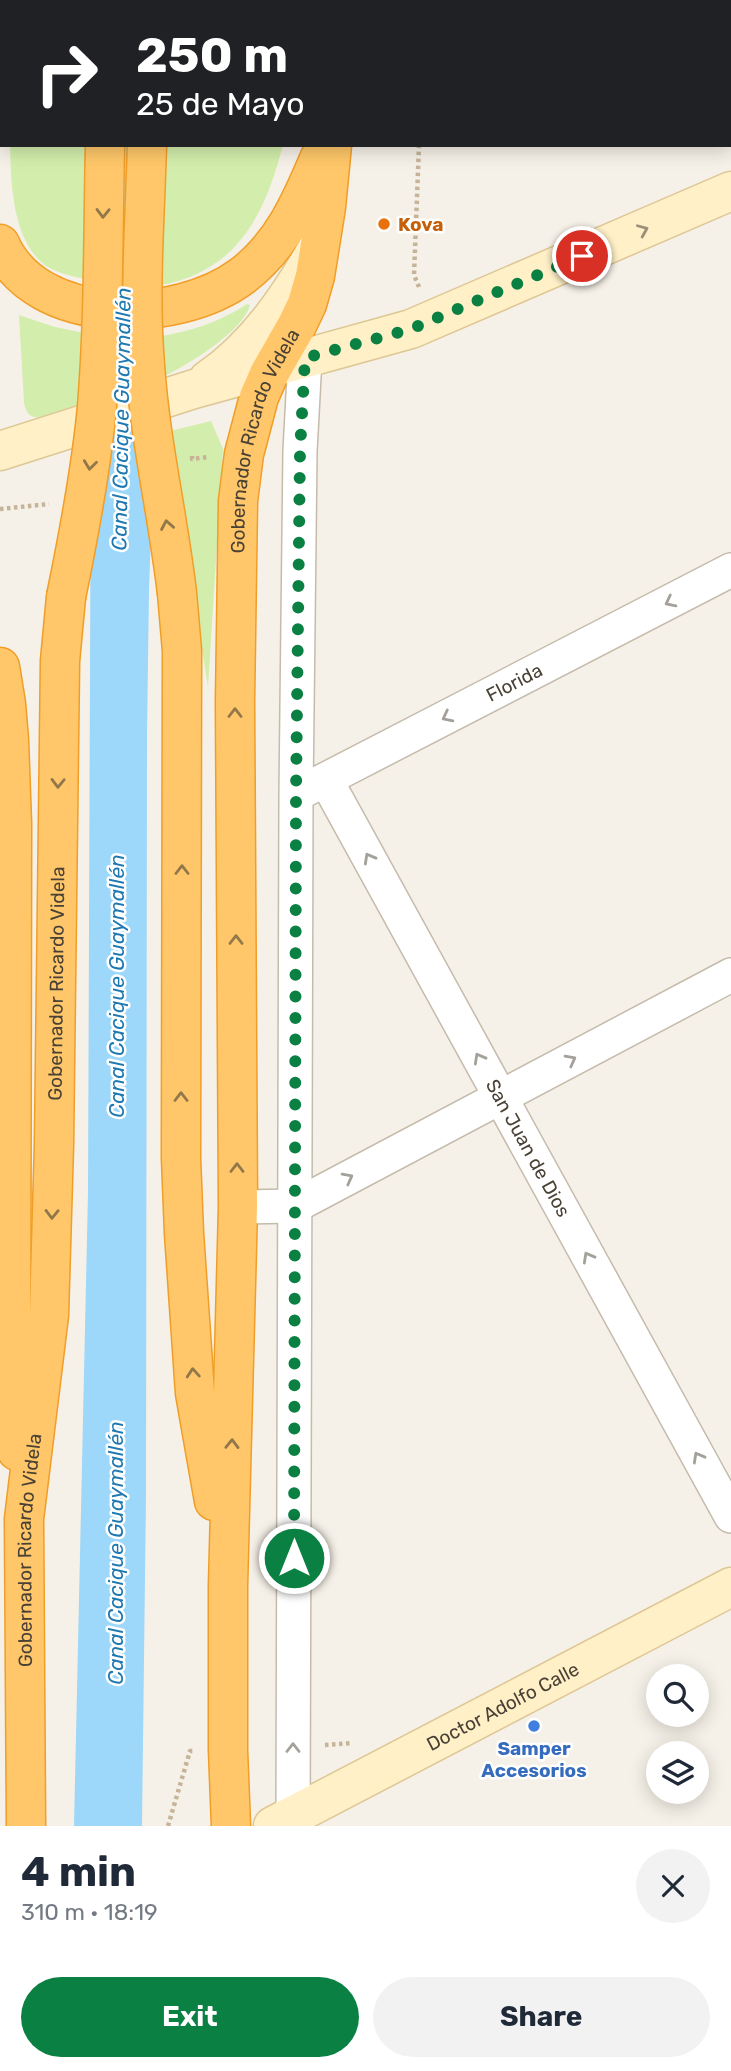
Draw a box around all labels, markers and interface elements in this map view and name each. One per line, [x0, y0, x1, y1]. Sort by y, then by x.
text: 250 m [136, 26, 288, 84]
icon: right [21, 28, 112, 119]
text: 25 de Mayo [136, 85, 305, 123]
one-way arrow [95, 209, 111, 219]
place label: Kova [398, 213, 443, 236]
marker: Kova [376, 216, 392, 232]
one-way arrow [635, 224, 648, 238]
pin [552, 226, 612, 286]
icon: arrive [563, 237, 601, 275]
water label: Canal Cacique Guaymallén [106, 287, 136, 551]
street label: Gobernador Ricardo Videla [226, 324, 304, 554]
one-way arrow [83, 460, 98, 471]
one-way arrow [160, 519, 175, 531]
one-way arrow [665, 593, 677, 607]
street label: Florida [482, 658, 546, 706]
one-way arrow [227, 707, 243, 717]
one-way arrow [441, 709, 454, 723]
one-way arrow [50, 778, 66, 788]
one-way arrow [364, 853, 377, 866]
water label: Canal Cacique Guaymallén [104, 854, 129, 1118]
one-way arrow [174, 864, 190, 875]
street label: Gobernador Ricardo Videla [43, 866, 69, 1101]
one-way arrow [228, 934, 244, 945]
one-way arrow [473, 1053, 487, 1065]
one-way arrow [563, 1055, 576, 1068]
street label: San Juan de Dios [481, 1075, 576, 1221]
one-way arrow [173, 1092, 189, 1102]
one-way arrow [230, 1162, 245, 1173]
one-way arrow [341, 1173, 353, 1186]
one-way arrow [44, 1209, 60, 1219]
one-way arrow [583, 1252, 596, 1265]
one-way arrow [186, 1368, 201, 1379]
water label: Canal Cacique Guaymallén [103, 1421, 128, 1685]
street label: Gobernador Ricardo Videla [12, 1432, 46, 1667]
one-way arrow [224, 1438, 240, 1449]
one-way arrow [693, 1451, 706, 1464]
position arrow [257, 1521, 331, 1595]
street label: Doctor Adolfo Calle [422, 1657, 583, 1755]
map controls [646, 1664, 709, 1804]
button: search [646, 1664, 709, 1727]
marker: Samper Accesorios [526, 1718, 542, 1734]
place label: Samper Accesorios [481, 1737, 587, 1782]
button: layers [646, 1741, 709, 1804]
one-way arrow [285, 1742, 301, 1753]
text: 4 min [21, 1847, 136, 1897]
button: close [636, 1849, 710, 1923]
text: 310 m · 18:19 [21, 1898, 158, 1926]
button: Exit [21, 1977, 359, 2057]
button: Share [373, 1977, 710, 2057]

